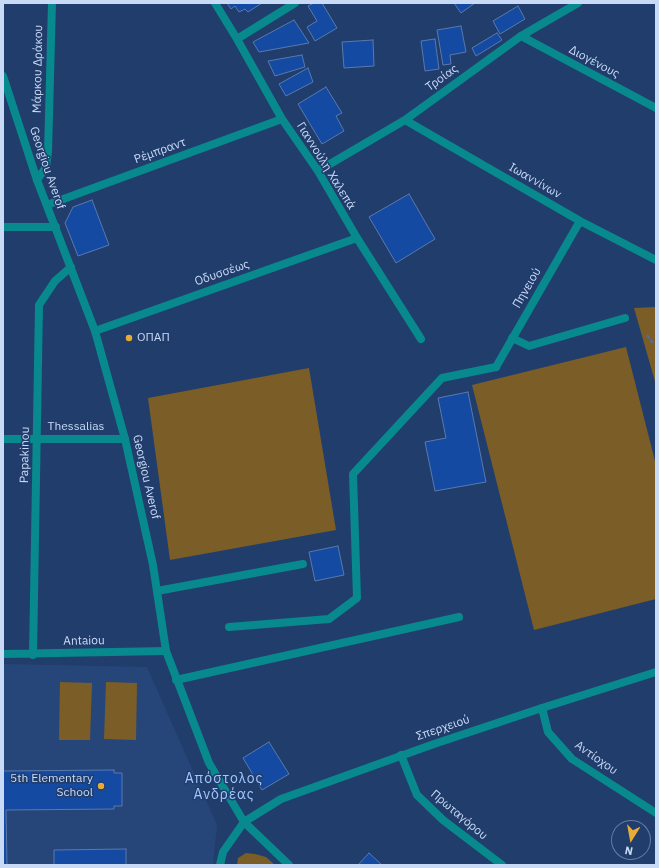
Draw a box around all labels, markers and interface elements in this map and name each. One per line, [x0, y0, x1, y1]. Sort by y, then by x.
street label: Μάρκου Δράκου [30, 25, 46, 113]
street label: Διογένους [566, 43, 622, 81]
street label: Τροίας [423, 61, 461, 95]
street label: Γιαννούλη Χαλεπά [293, 120, 359, 212]
street label: Georgiou Averof [26, 125, 68, 211]
street label: Ρέμπραντ [132, 135, 188, 167]
street label: Ιωαννίνων [506, 160, 564, 202]
street label: Οδυσσέως [193, 257, 251, 289]
street label: Πηνειού [510, 265, 544, 311]
place label: ΟΠΑΠ [137, 331, 170, 345]
marker: ΟΠΑΠ [124, 333, 134, 343]
street label: Thessalias [48, 420, 104, 434]
street label: Papakinou [17, 427, 33, 483]
street label: Georgiou Averof [129, 433, 163, 521]
street label: Antaiou [63, 633, 105, 649]
street label: Σπερχειού [414, 712, 472, 744]
street label: Αντίοχου [572, 738, 620, 778]
district label: Απόστολος Ανδρέας [185, 771, 263, 804]
place label: 5th Elementary School [10, 772, 93, 800]
marker: 5th Elementary School [96, 781, 106, 791]
street label: Πρωταγόρου [428, 787, 490, 843]
north arrow [611, 820, 651, 860]
text: N [624, 843, 634, 858]

